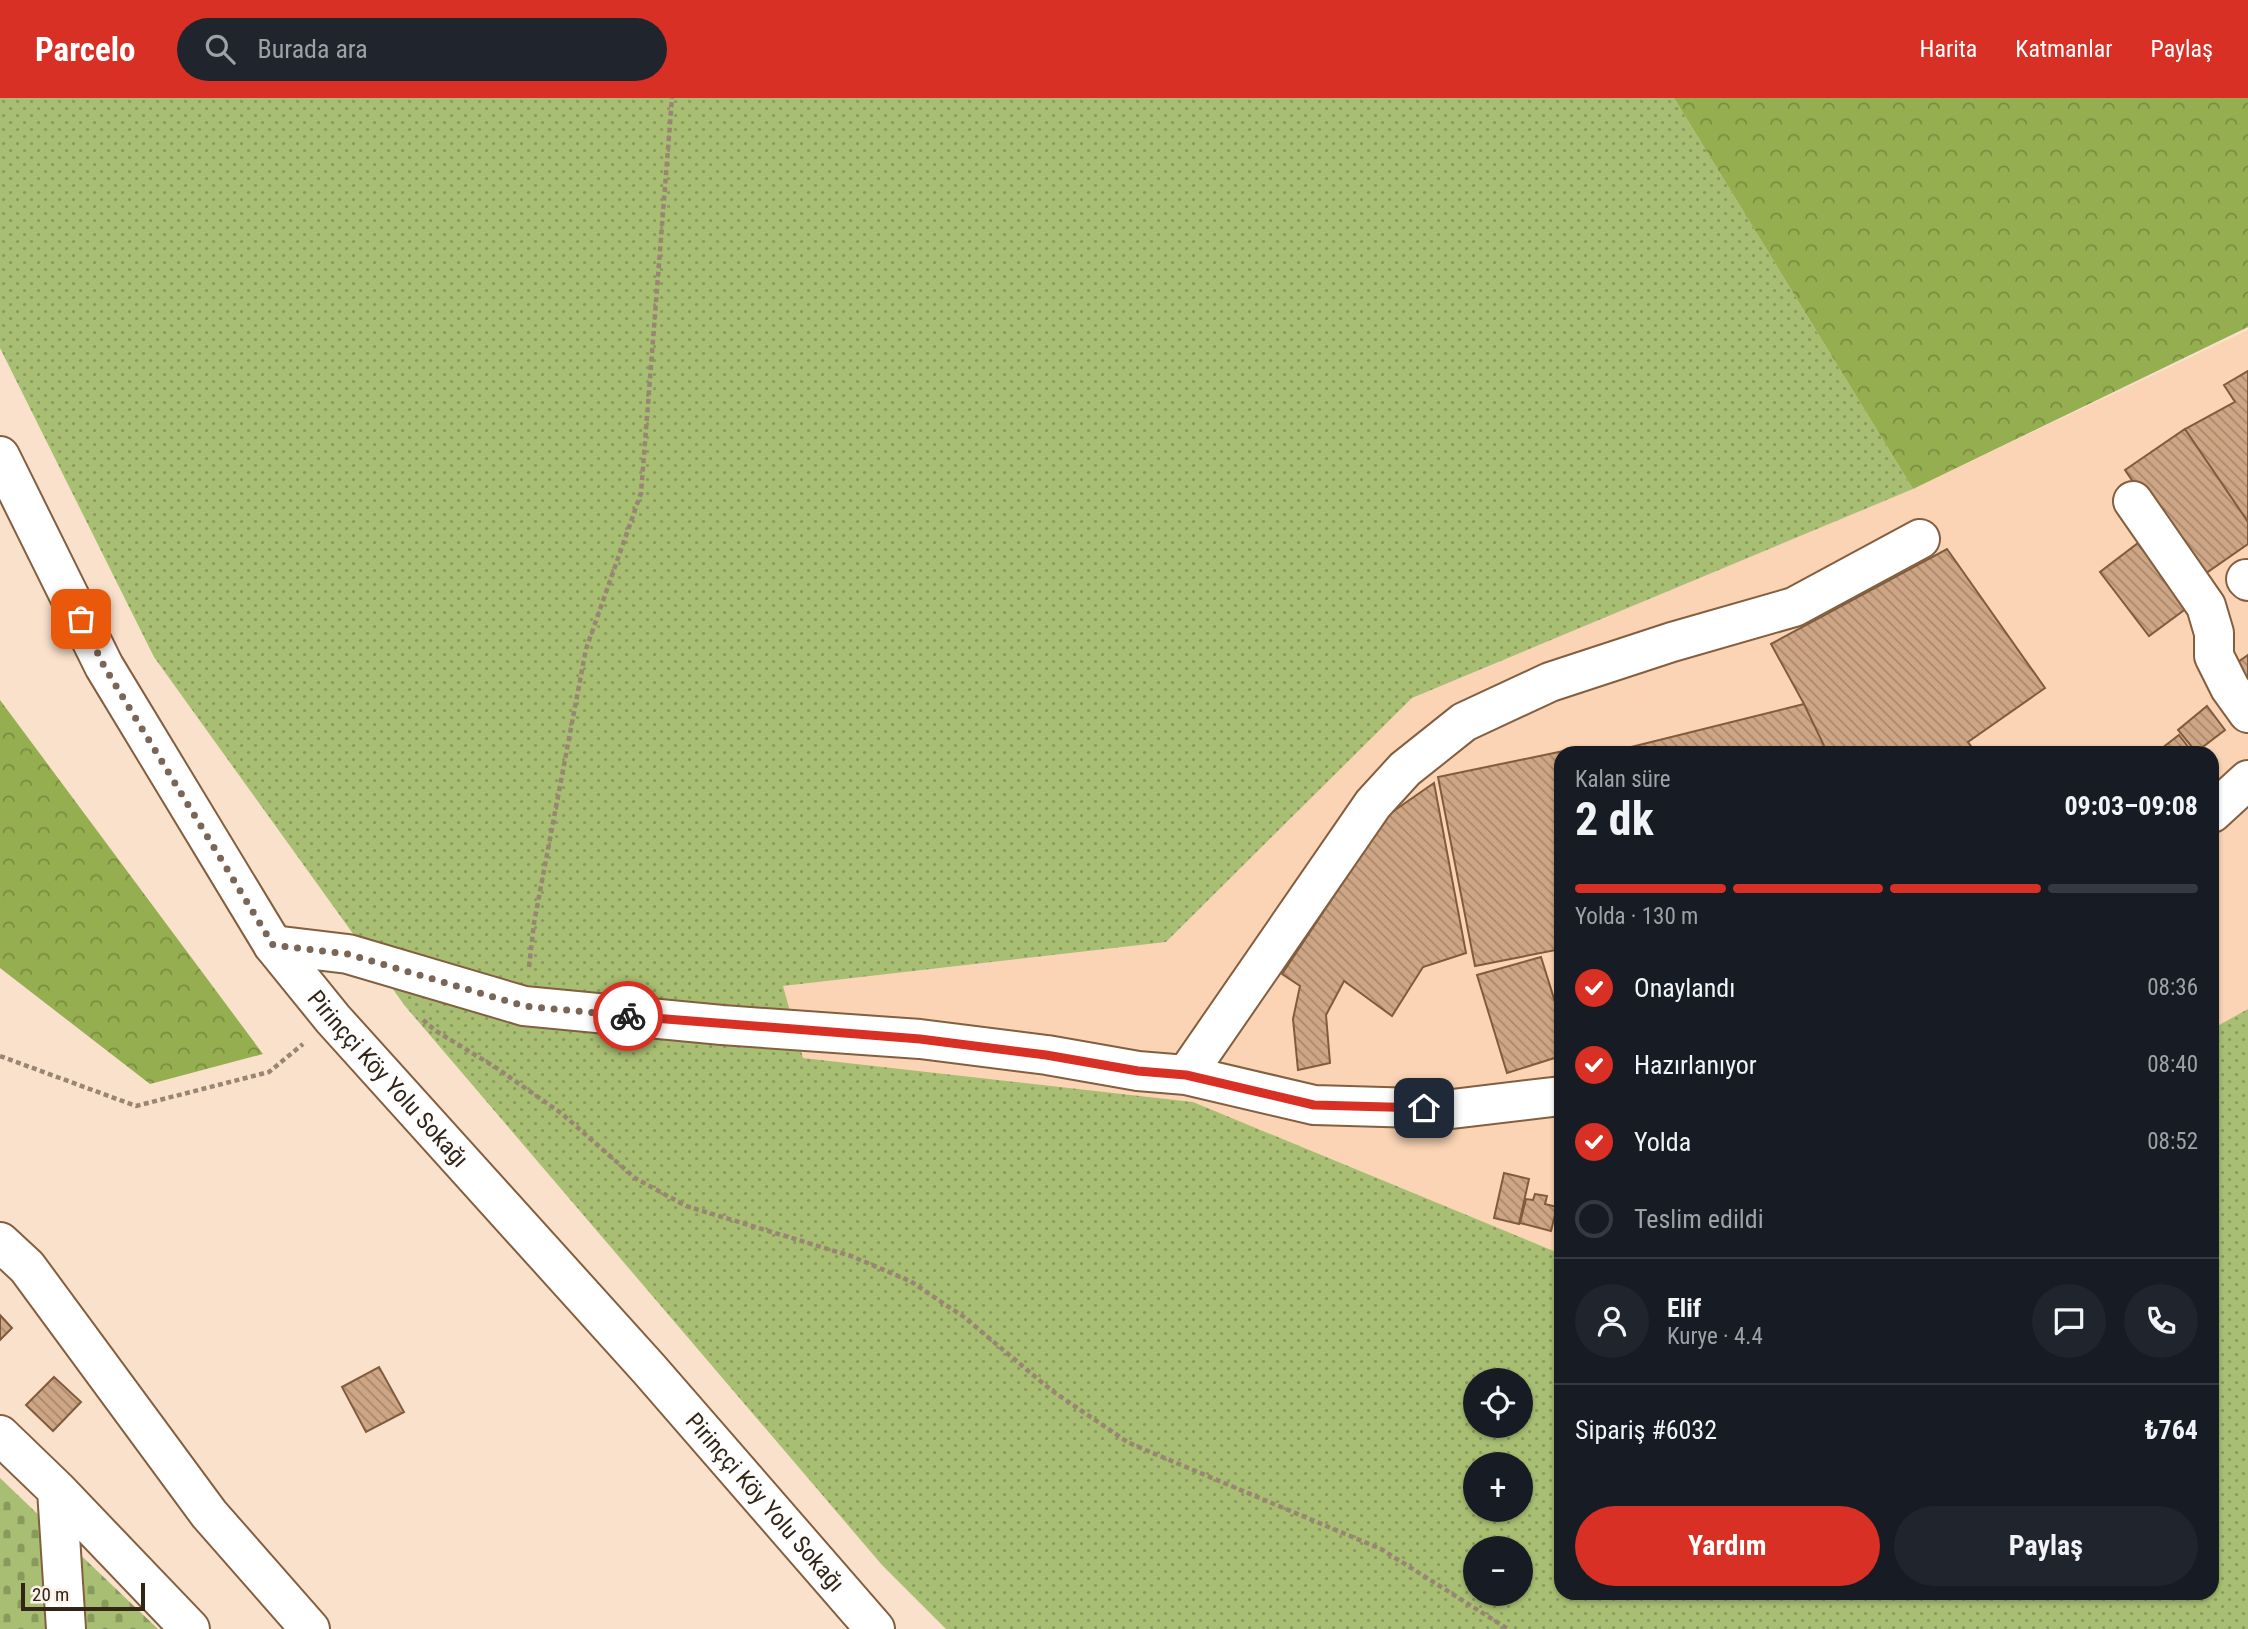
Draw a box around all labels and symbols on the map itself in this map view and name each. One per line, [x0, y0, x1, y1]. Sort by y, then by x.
pin [51, 589, 111, 649]
courier [593, 981, 663, 1051]
street label: Pirinççi Köy Yolu Sokağı [302, 985, 474, 1173]
pin [1394, 1078, 1454, 1138]
street label: Pirinççi Köy Yolu Sokağı [680, 1407, 850, 1597]
scale bar [21, 1580, 145, 1612]

